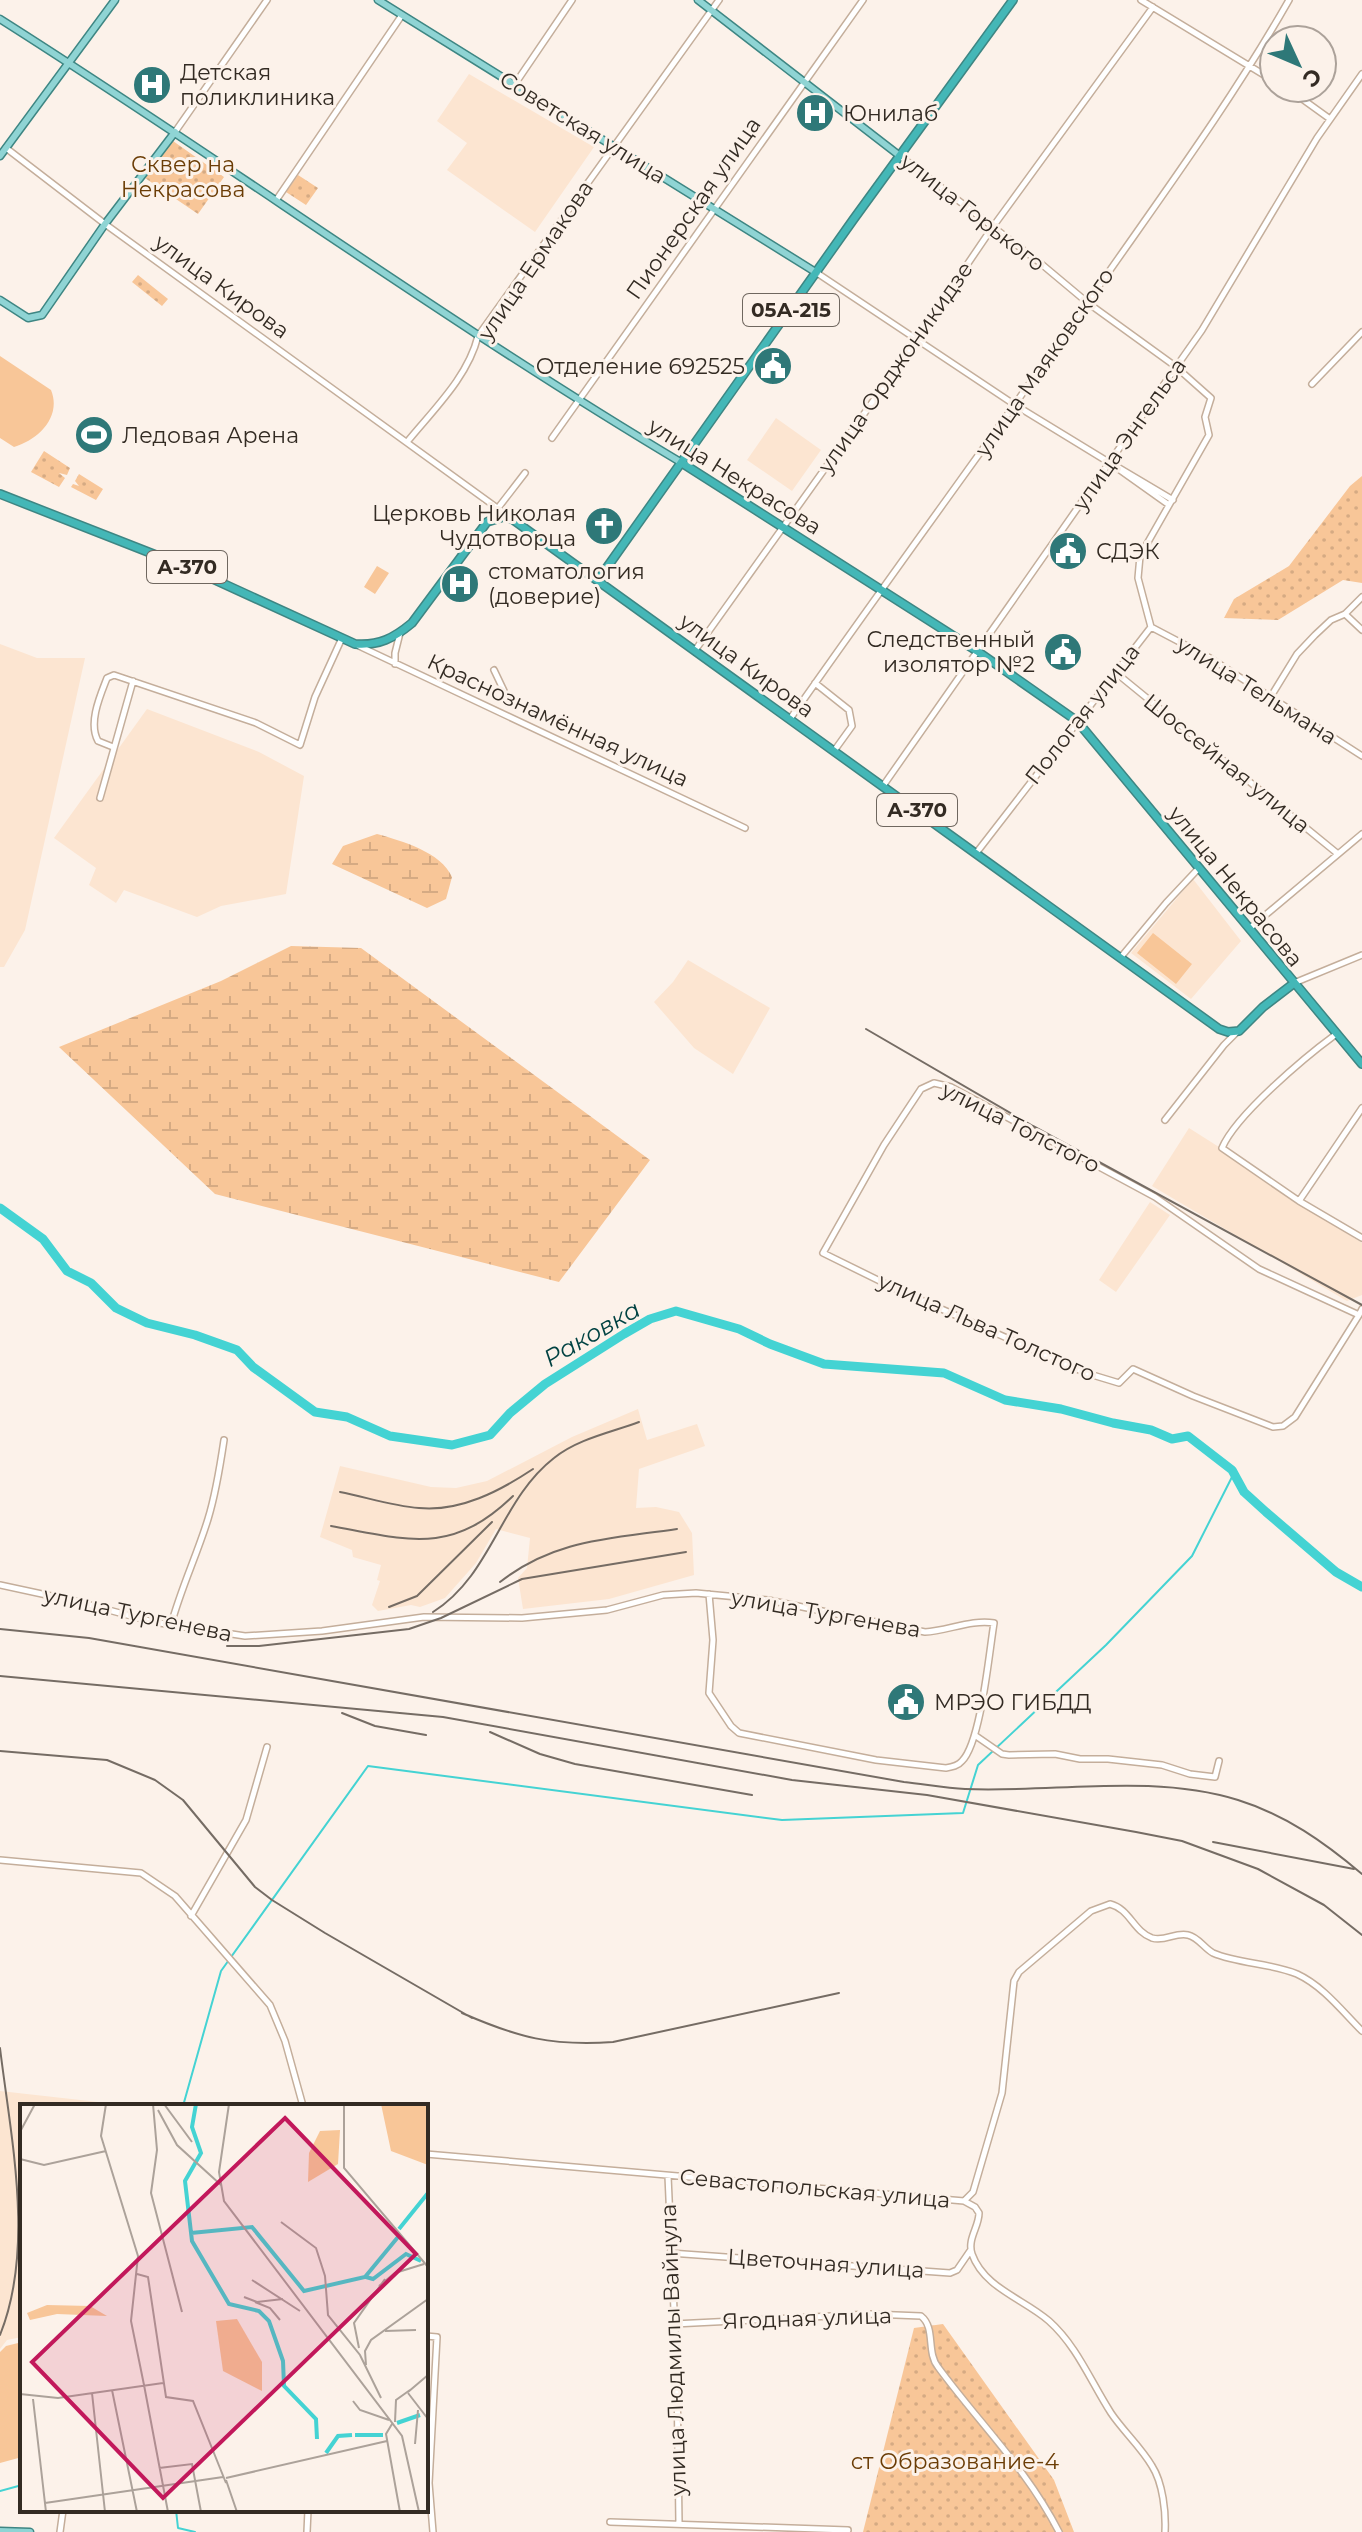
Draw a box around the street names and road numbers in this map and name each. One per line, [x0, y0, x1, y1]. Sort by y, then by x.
street label: Советская улица [495, 65, 671, 190]
street label: Пионерская улица [620, 112, 767, 305]
street label: улица Горького [894, 147, 1050, 277]
street label: улица Ермакова [471, 175, 599, 346]
street label: улица Кирова [148, 228, 294, 344]
street label: улица Орджоникидзе [812, 256, 979, 479]
street label: улица Маяковского [968, 263, 1120, 463]
road number: 05А-215 [743, 294, 839, 326]
street label: улица Энгельса [1066, 353, 1192, 516]
street label: улица Некрасова [642, 412, 826, 541]
road number: А-370 [147, 551, 227, 583]
street label: улица Кирова [673, 607, 819, 723]
street label: улица Тельмана [1171, 630, 1342, 751]
street label: Пологая улица [1019, 639, 1146, 790]
street label: Краснознамённая улица [423, 648, 693, 793]
street label: Шоссейная улица [1138, 688, 1315, 839]
road number: А-370 [877, 794, 957, 826]
street label: улица Некрасова [1162, 800, 1309, 972]
street label: улица Толстого [936, 1075, 1104, 1179]
street label: улица Льва Толстого [873, 1267, 1100, 1388]
street label: улица Тургенева [40, 1581, 235, 1648]
street label: улица Тургенева [728, 1583, 923, 1643]
street label: Севастопольская улица [678, 2163, 951, 2214]
street label: улица Людмилы Вайнула [655, 2203, 692, 2497]
street label: Цветочная улица [727, 2243, 925, 2284]
street label: Ягодная улица [722, 2302, 892, 2335]

